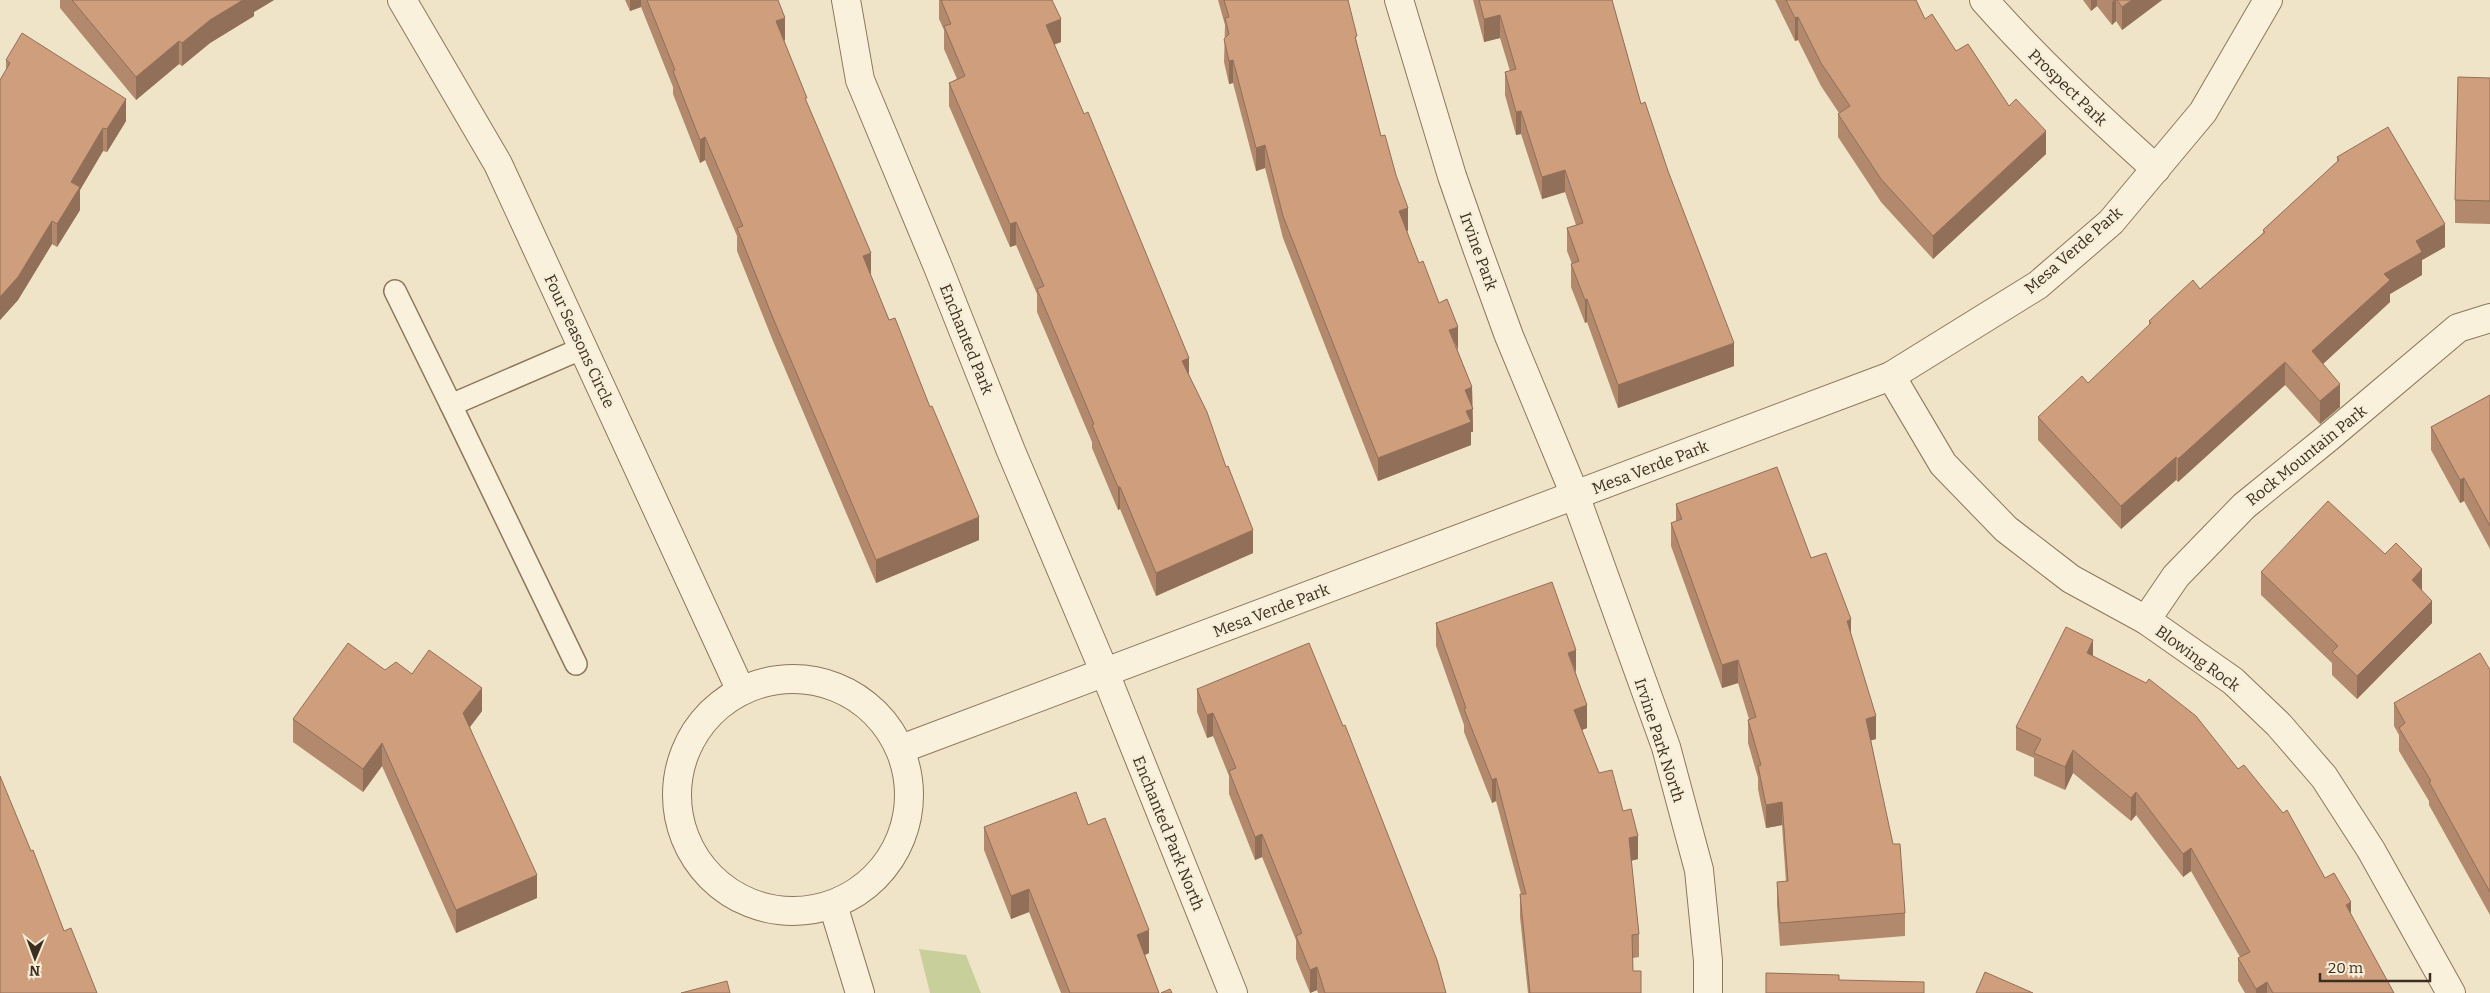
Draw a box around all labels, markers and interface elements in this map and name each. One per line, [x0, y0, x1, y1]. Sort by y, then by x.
street label: Prospect Park [2024, 45, 2111, 130]
street label: Mesa Verde Park [2021, 203, 2126, 298]
street label: Irvine Park [1456, 210, 1501, 293]
street label: Four Seasons Circle [540, 272, 619, 411]
street label: Enchanted Park [936, 281, 997, 397]
street label: Rock Mountain Park [2242, 401, 2370, 510]
street label: Mesa Verde Park [1589, 437, 1711, 498]
street label: Mesa Verde Park [1210, 580, 1332, 641]
street label: Blowing Rock [2152, 621, 2244, 695]
street label: Irvine Park North [1631, 676, 1689, 805]
street label: Enchanted Park North [1129, 753, 1208, 913]
north arrow [10, 933, 60, 983]
scale bar [2320, 950, 2430, 982]
text: 20 m [2328, 959, 2364, 977]
text: N [29, 962, 40, 979]

